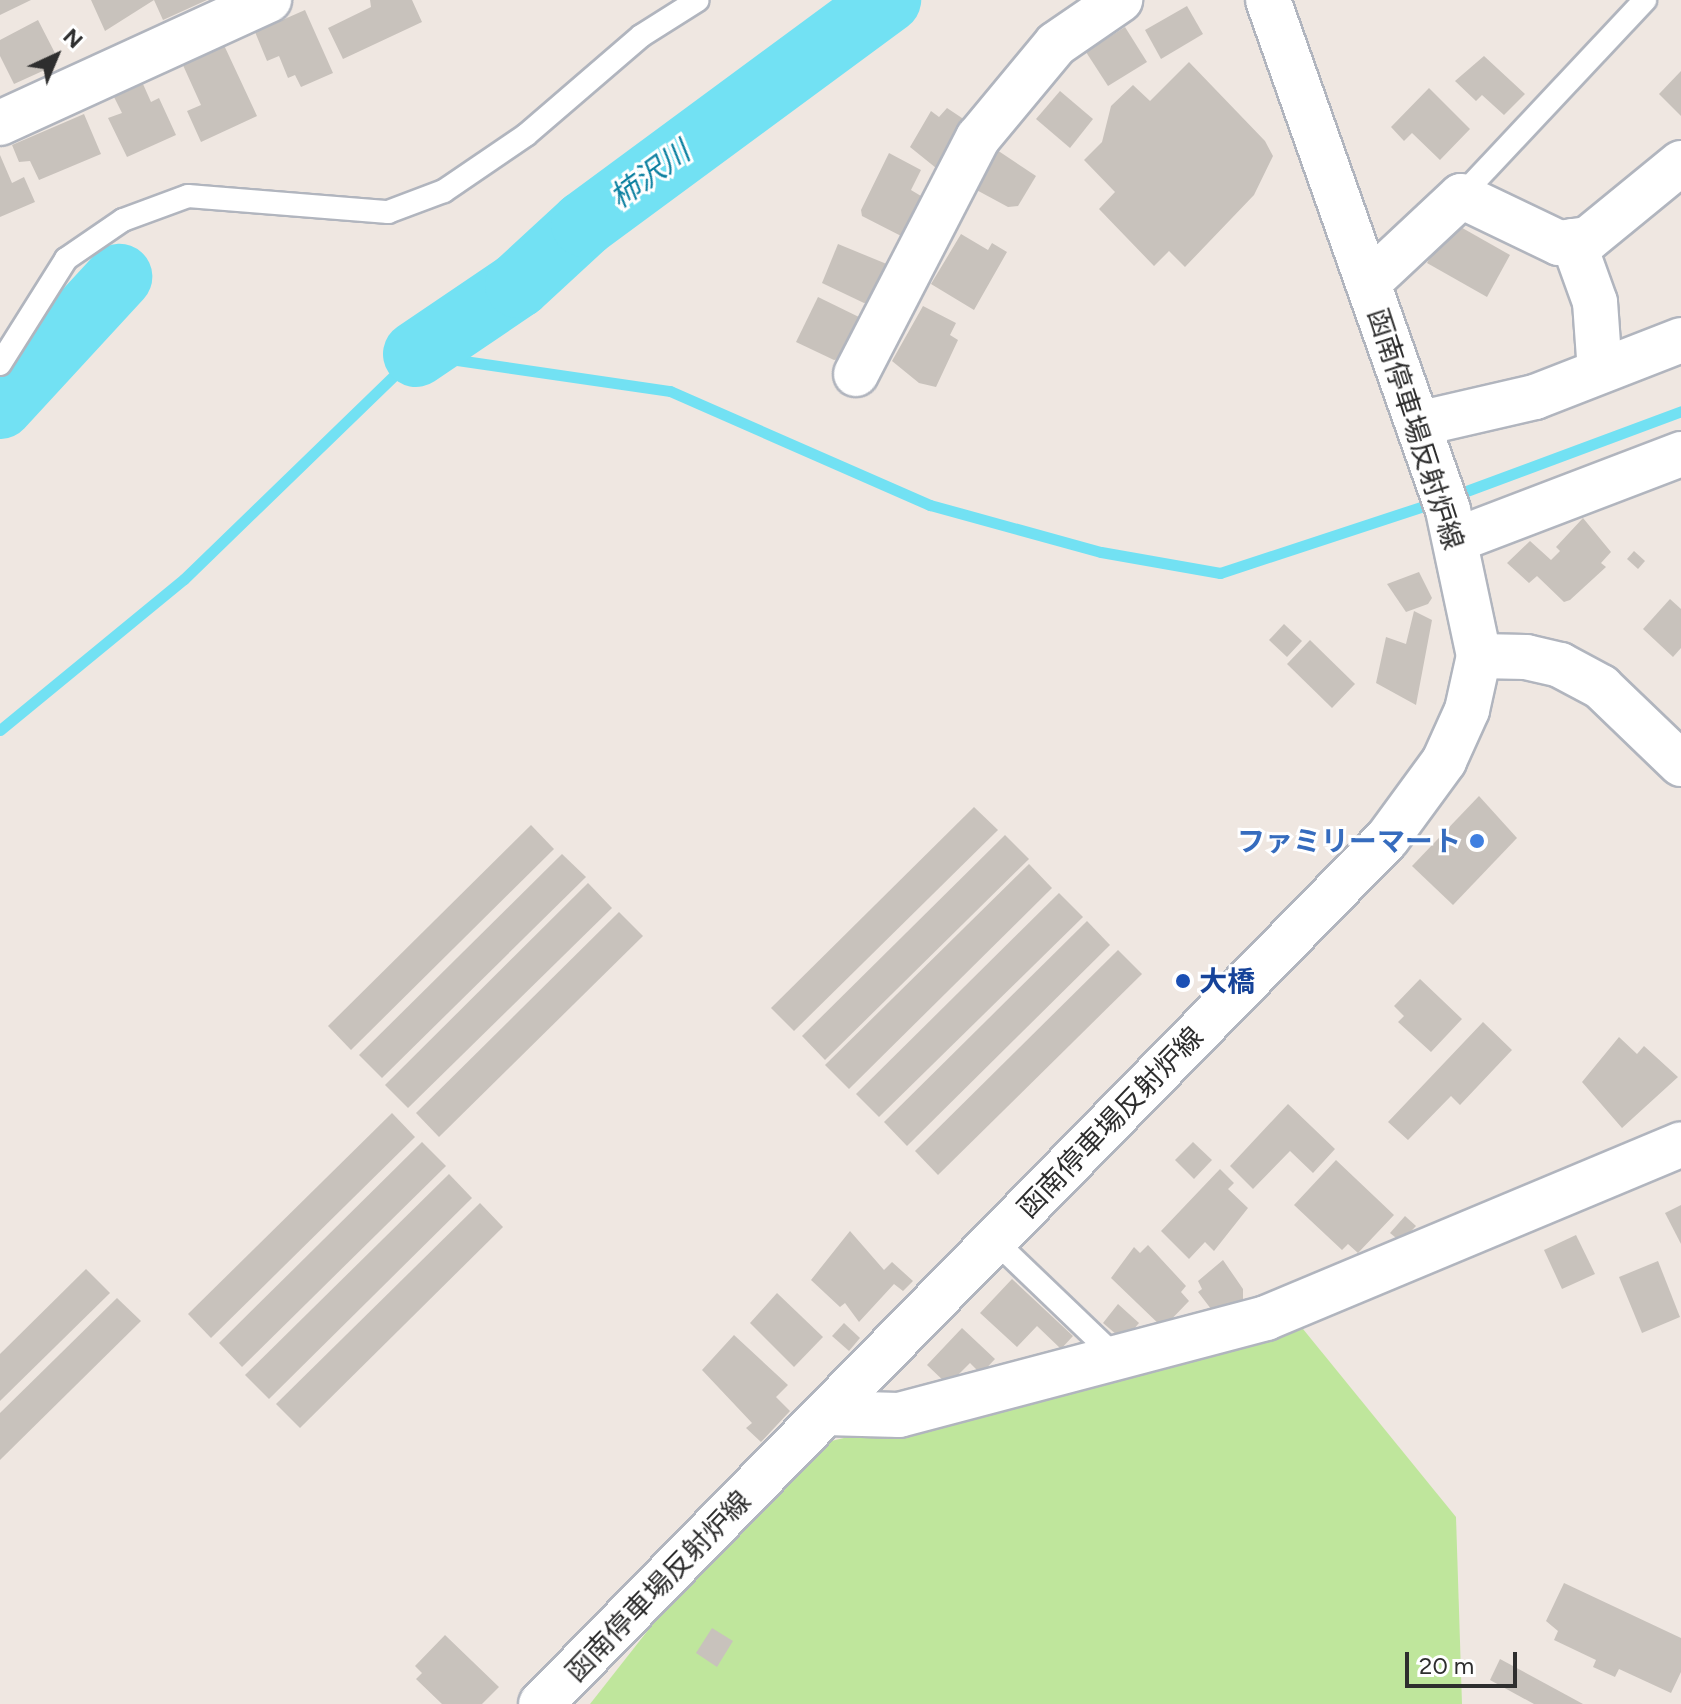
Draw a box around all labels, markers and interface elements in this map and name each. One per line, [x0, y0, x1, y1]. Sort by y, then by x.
north arrow [16, 16, 96, 96]
text: N [58, 23, 89, 54]
water label: 柿沢川 [603, 134, 697, 216]
street label: 函南停車場反射炉線 [1361, 304, 1471, 554]
place label: ファミリーマート [1237, 824, 1461, 858]
marker: ファミリーマート [1468, 832, 1486, 850]
place label: 大橋 [1199, 964, 1255, 998]
marker: 大橋 [1174, 972, 1192, 990]
street label: 函南停車場反射炉線 [1010, 1020, 1210, 1224]
street label: 函南停車場反射炉線 [558, 1484, 758, 1688]
scale bar [1409, 1636, 1521, 1686]
text: 20 m [1419, 1651, 1474, 1680]

